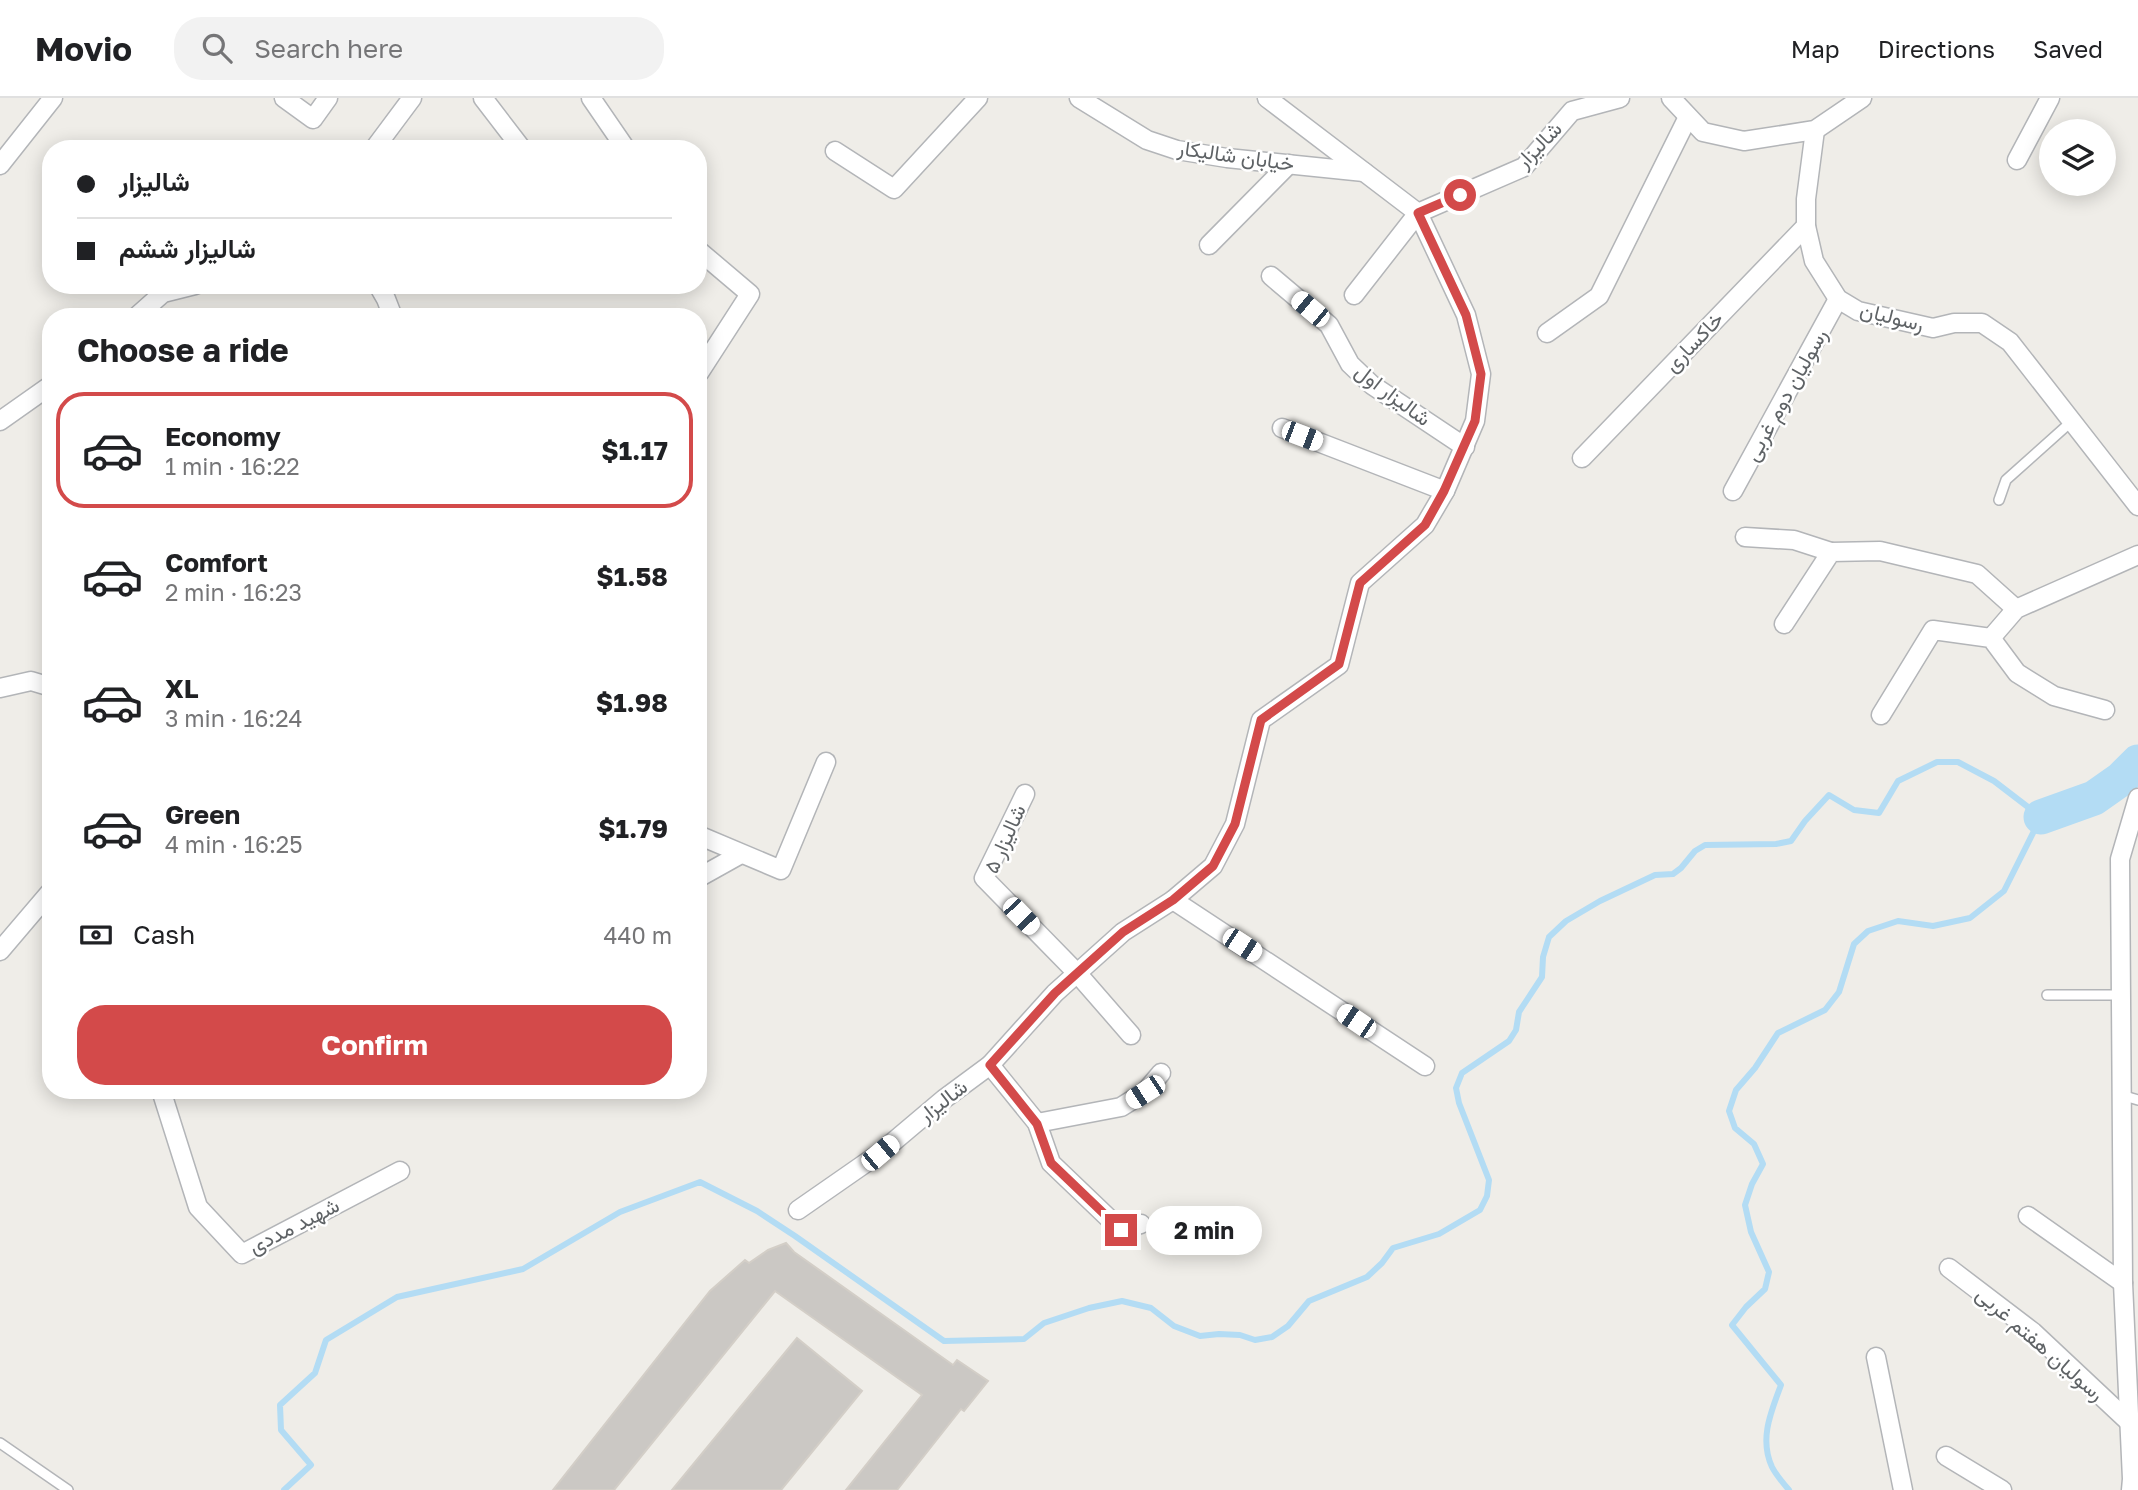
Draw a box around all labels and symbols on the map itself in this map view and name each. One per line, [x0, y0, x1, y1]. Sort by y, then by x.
street label: شالیزار [1509, 115, 1568, 175]
street label: خیابان شالیکار [1175, 134, 1296, 177]
route start [1444, 179, 1476, 211]
car [1288, 287, 1333, 331]
street label: رسولیان [1857, 296, 1927, 337]
street label: خاکساری [1658, 306, 1729, 378]
street label: رسولیان دوم غربی [1738, 324, 1834, 466]
street label: شالیزار اول [1350, 357, 1437, 432]
car [1279, 419, 1326, 453]
street label: شالیزار ۵ [977, 800, 1032, 878]
car [999, 894, 1044, 938]
car [1219, 925, 1266, 965]
car [1333, 1001, 1380, 1041]
car [1122, 1072, 1169, 1112]
street label: شالیزار [912, 1073, 973, 1129]
car [858, 1131, 903, 1175]
street label: شهید مددی [244, 1191, 344, 1260]
callout: 2 min [1146, 1206, 1261, 1254]
route end [1105, 1214, 1137, 1246]
street label: رسولیان هفتم غربی [1970, 1280, 2110, 1408]

